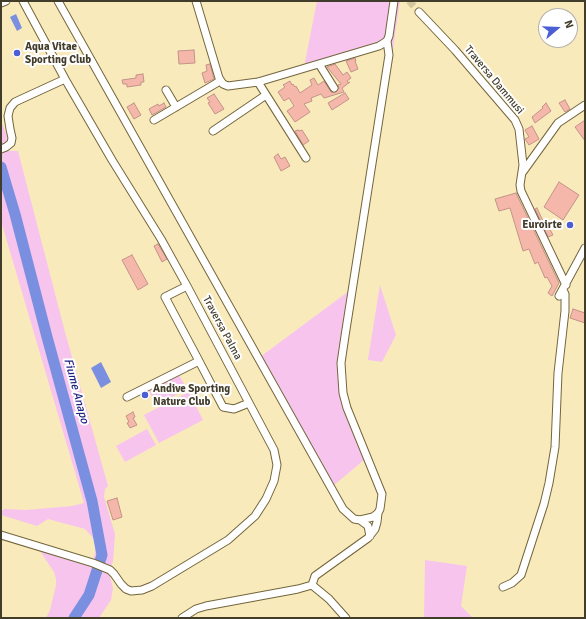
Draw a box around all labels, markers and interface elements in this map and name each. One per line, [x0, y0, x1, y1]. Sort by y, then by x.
north arrow [538, 8, 578, 48]
text: N [561, 19, 576, 30]
place label: Aqua Vitae Sporting Club [25, 40, 91, 66]
street label: Traversa Dammusi [461, 43, 527, 117]
marker: Aqua Vitae Sporting Club [12, 48, 22, 58]
place label: Euroirte [522, 218, 562, 232]
marker: Euroirte [565, 220, 575, 230]
street label: Traversa Palma [200, 294, 244, 362]
water label: Fiume Anapo [60, 357, 92, 425]
place label: Andive Sporting Nature Club [153, 382, 230, 408]
marker: Andive Sporting Nature Club [140, 390, 150, 400]

